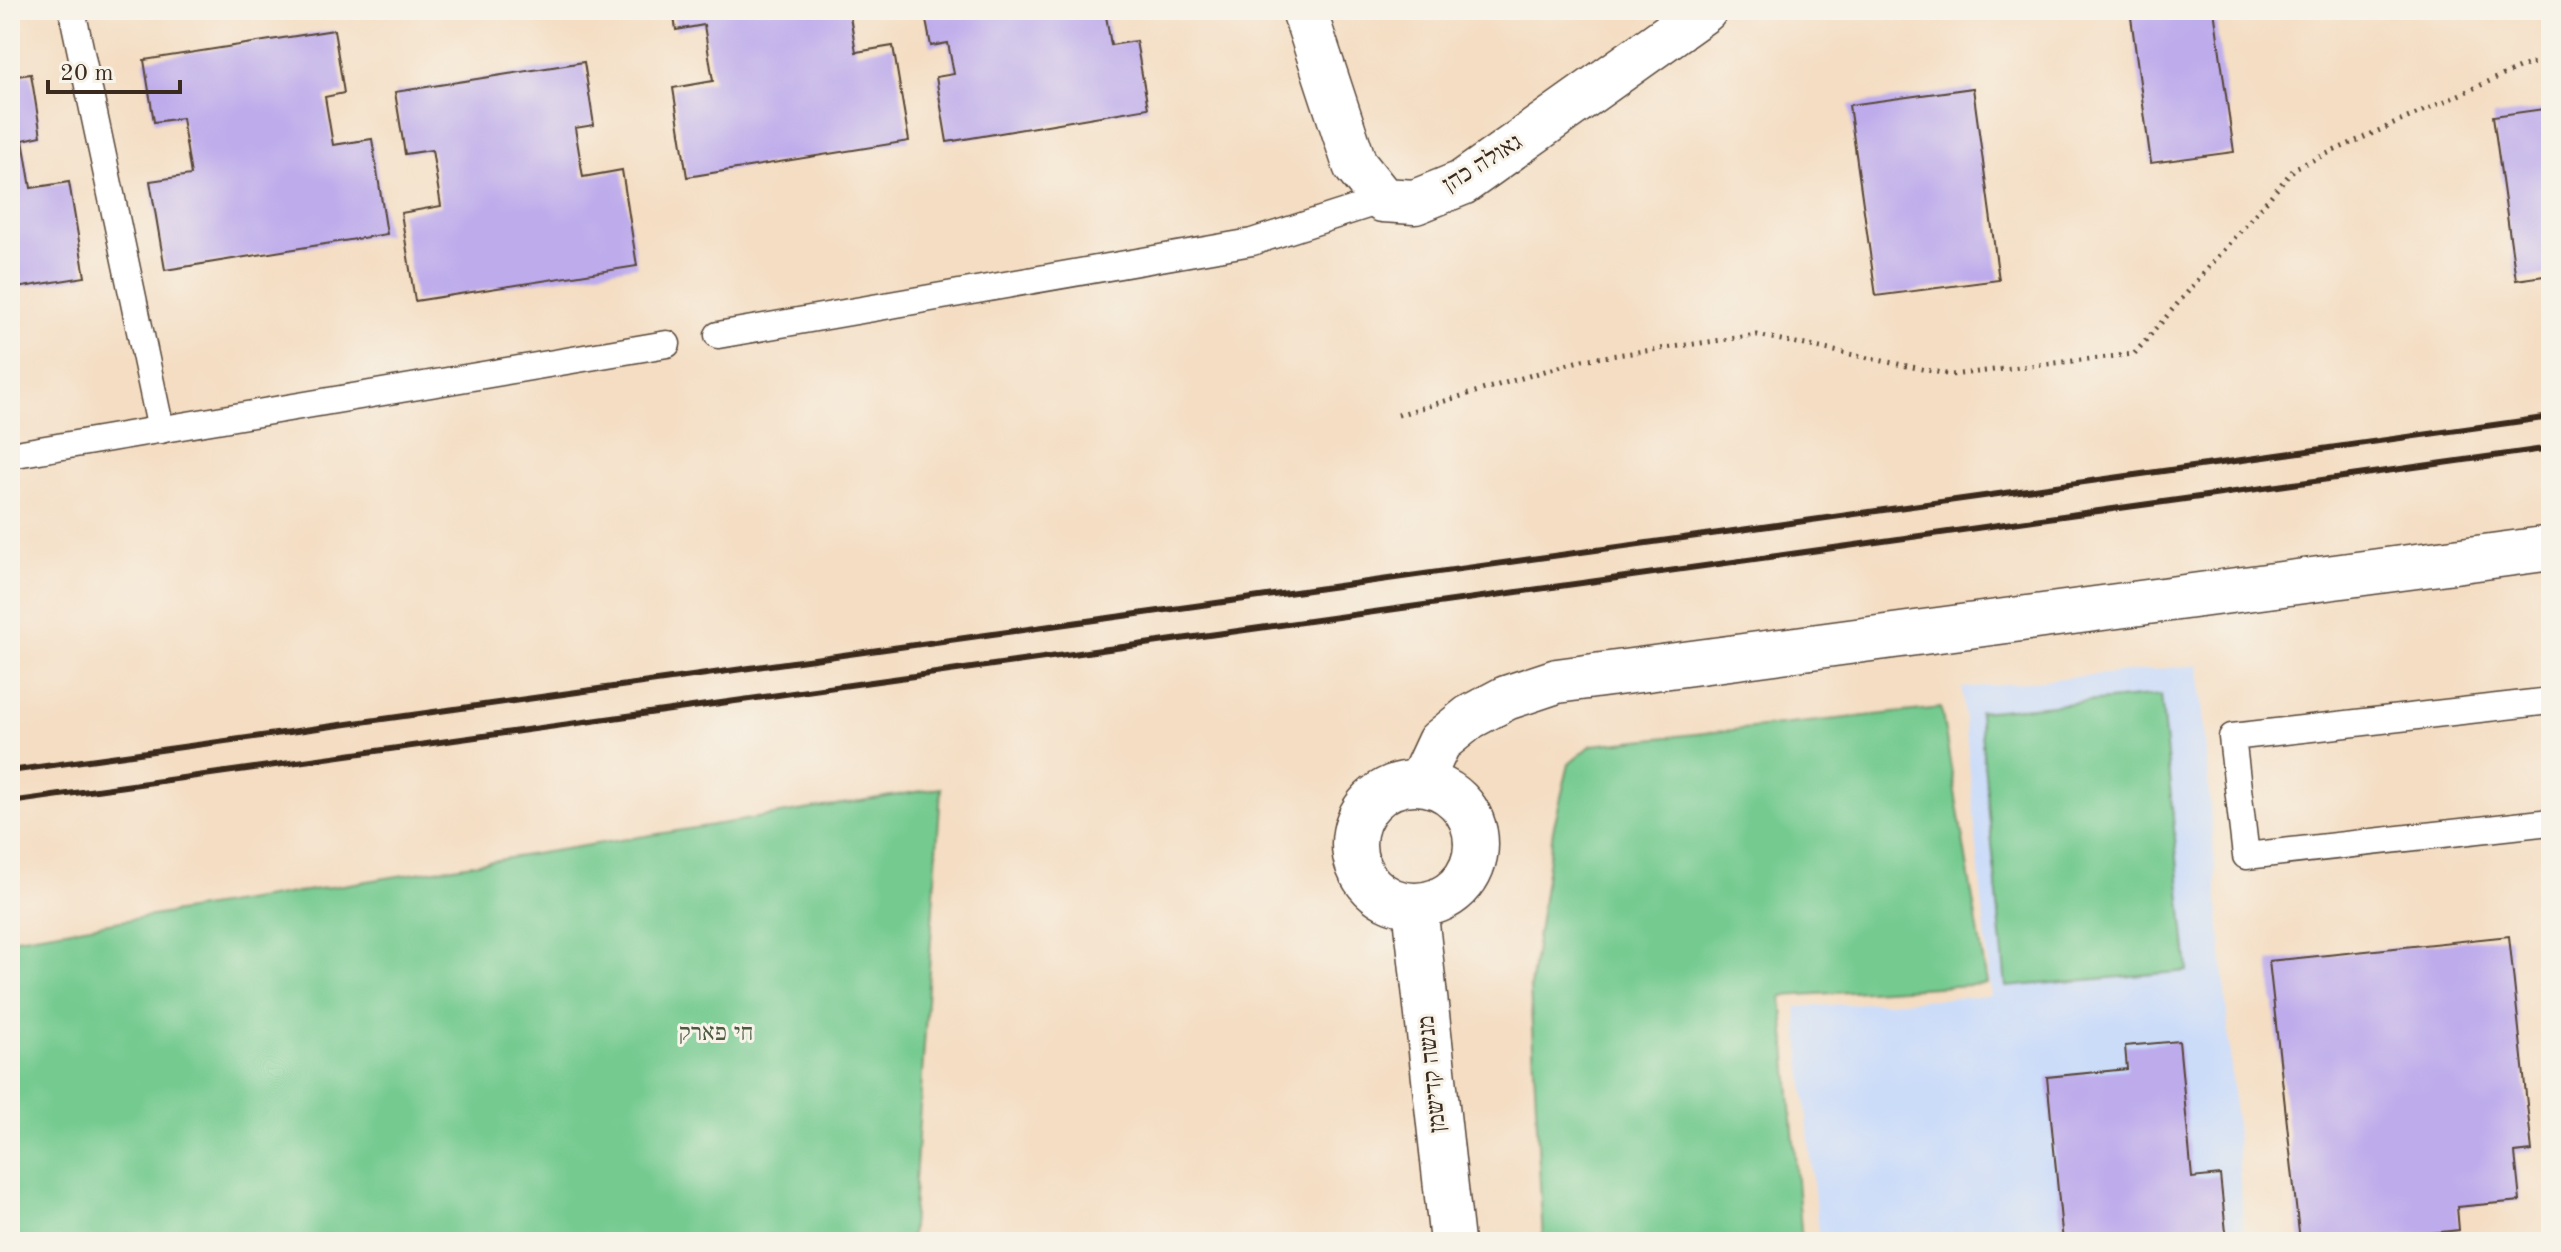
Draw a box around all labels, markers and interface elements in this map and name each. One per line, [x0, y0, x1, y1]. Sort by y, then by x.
scale bar [48, 44, 180, 94]
text: 20 m [60, 62, 114, 86]
street label: גאולה כהן [1438, 129, 1527, 198]
street label: מנשה קדישמן [1415, 1014, 1451, 1134]
park label: חי פארק [679, 1022, 753, 1046]

